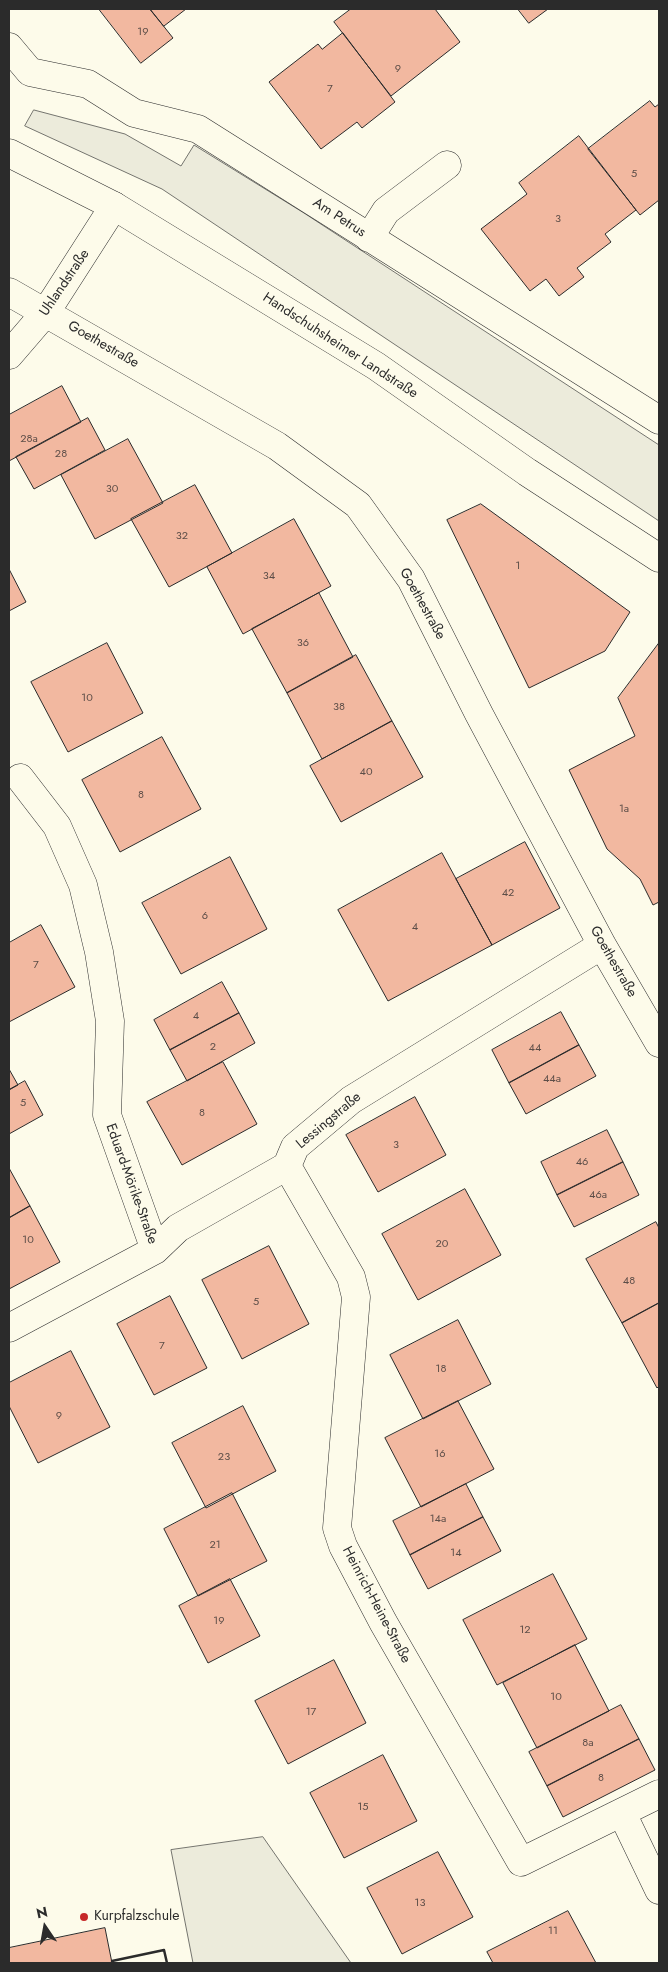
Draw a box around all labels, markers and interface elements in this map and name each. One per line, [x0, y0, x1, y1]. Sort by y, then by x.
house number: 19 [137, 25, 149, 39]
house number: 9 [395, 62, 401, 76]
house number: 7 [327, 82, 333, 96]
house number: 5 [631, 167, 637, 181]
street label: Am Petrus [309, 195, 369, 241]
house number: 3 [555, 212, 561, 226]
street label: Uhlandstraße [36, 246, 94, 320]
street label: Handschuhsheimer Landstraße [259, 290, 421, 402]
street label: Goethestraße [64, 318, 142, 372]
house number: 28a [20, 432, 38, 446]
house number: 28 [55, 447, 67, 461]
house number: 30 [106, 482, 118, 496]
house number: 32 [176, 529, 188, 543]
house number: 1 [516, 559, 520, 573]
street label: Goethestraße [395, 565, 449, 643]
house number: 34 [263, 569, 275, 583]
house number: 36 [297, 636, 309, 650]
house number: 10 [81, 691, 93, 705]
house number: 38 [333, 700, 345, 714]
house number: 40 [359, 765, 373, 779]
house number: 8 [138, 788, 144, 802]
house number: 1a [619, 802, 629, 816]
house number: 42 [502, 886, 514, 900]
house number: 6 [202, 909, 208, 923]
house number: 4 [412, 920, 418, 934]
street label: Goethestraße [586, 923, 640, 1001]
house number: 7 [33, 958, 39, 972]
house number: 4 [193, 1009, 199, 1023]
house number: 2 [210, 1040, 216, 1054]
house number: 44 [529, 1041, 541, 1055]
house number: 44a [543, 1072, 561, 1086]
street label: Lessingstraße [293, 1089, 365, 1153]
house number: 5 [20, 1096, 26, 1110]
house number: 8 [199, 1106, 205, 1120]
street label: Eduard-Mörike-Straße [101, 1122, 161, 1246]
house number: 3 [393, 1138, 399, 1152]
house number: 46 [576, 1155, 588, 1169]
house number: 46a [589, 1188, 607, 1202]
house number: 10 [22, 1233, 34, 1247]
house number: 20 [436, 1237, 448, 1251]
house number: 48 [623, 1274, 635, 1288]
house number: 5 [253, 1295, 259, 1309]
house number: 7 [159, 1339, 165, 1353]
house number: 18 [436, 1362, 446, 1376]
house number: 9 [56, 1409, 62, 1423]
house number: 16 [434, 1447, 446, 1461]
house number: 23 [218, 1450, 230, 1464]
house number: 14a [430, 1512, 446, 1526]
house number: 21 [209, 1538, 221, 1552]
street label: Heinrich-Heine-Straße [338, 1544, 414, 1666]
house number: 14 [450, 1546, 462, 1560]
house number: 19 [213, 1614, 225, 1628]
house number: 12 [519, 1623, 531, 1637]
house number: 10 [550, 1690, 562, 1704]
house number: 17 [306, 1705, 316, 1719]
house number: 8a [582, 1736, 594, 1750]
house number: 8 [598, 1771, 604, 1785]
house number: 15 [357, 1800, 369, 1814]
house number: 13 [415, 1896, 425, 1910]
text: N [34, 1901, 49, 1923]
north arrow [20, 1902, 70, 1952]
place label: Kurpfalzschule [94, 1909, 179, 1925]
marker: Kurpfalzschule [78, 1911, 90, 1923]
house number: 11 [548, 1924, 558, 1938]

